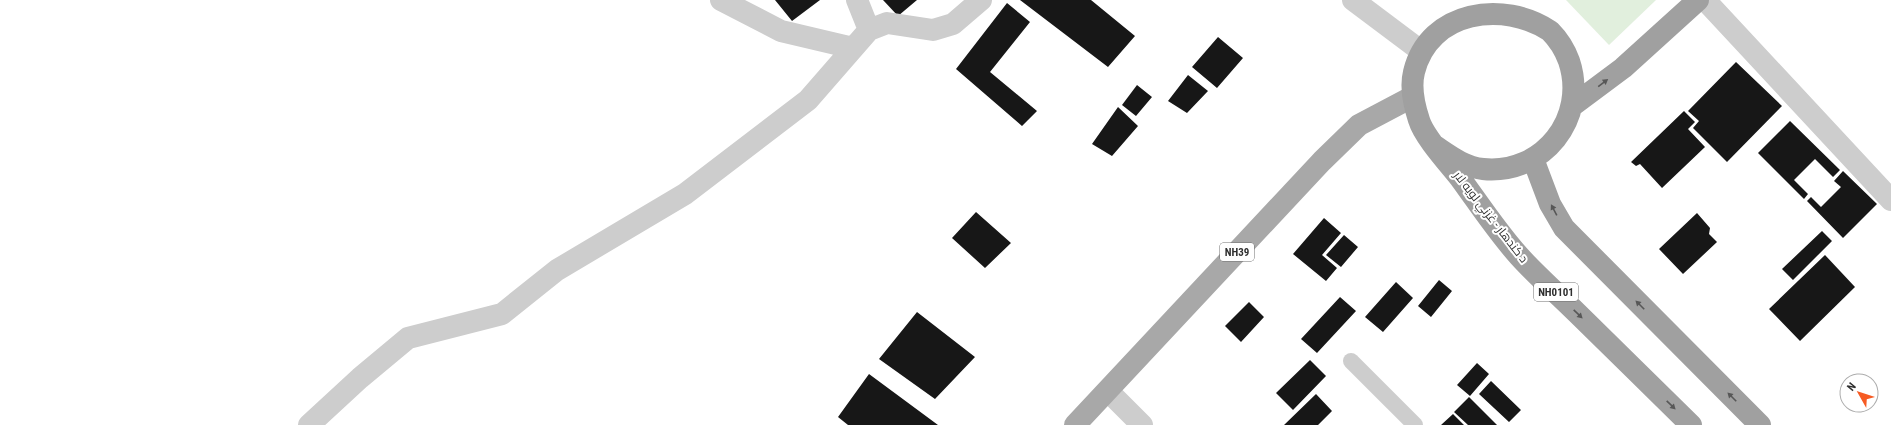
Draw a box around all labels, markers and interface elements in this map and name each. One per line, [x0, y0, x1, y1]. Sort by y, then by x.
one-way arrow [1598, 79, 1609, 87]
street label: د کندهار - غزني لويه لار [1448, 168, 1531, 267]
one-way arrow [1550, 204, 1557, 215]
road number: NH39 [1220, 243, 1254, 261]
road number: NH0101 [1534, 283, 1578, 301]
one-way arrow [1635, 300, 1645, 310]
one-way arrow [1573, 309, 1583, 319]
north arrow [1839, 373, 1879, 413]
text: N [1844, 380, 1859, 394]
one-way arrow [1727, 392, 1737, 402]
one-way arrow [1666, 400, 1676, 410]

